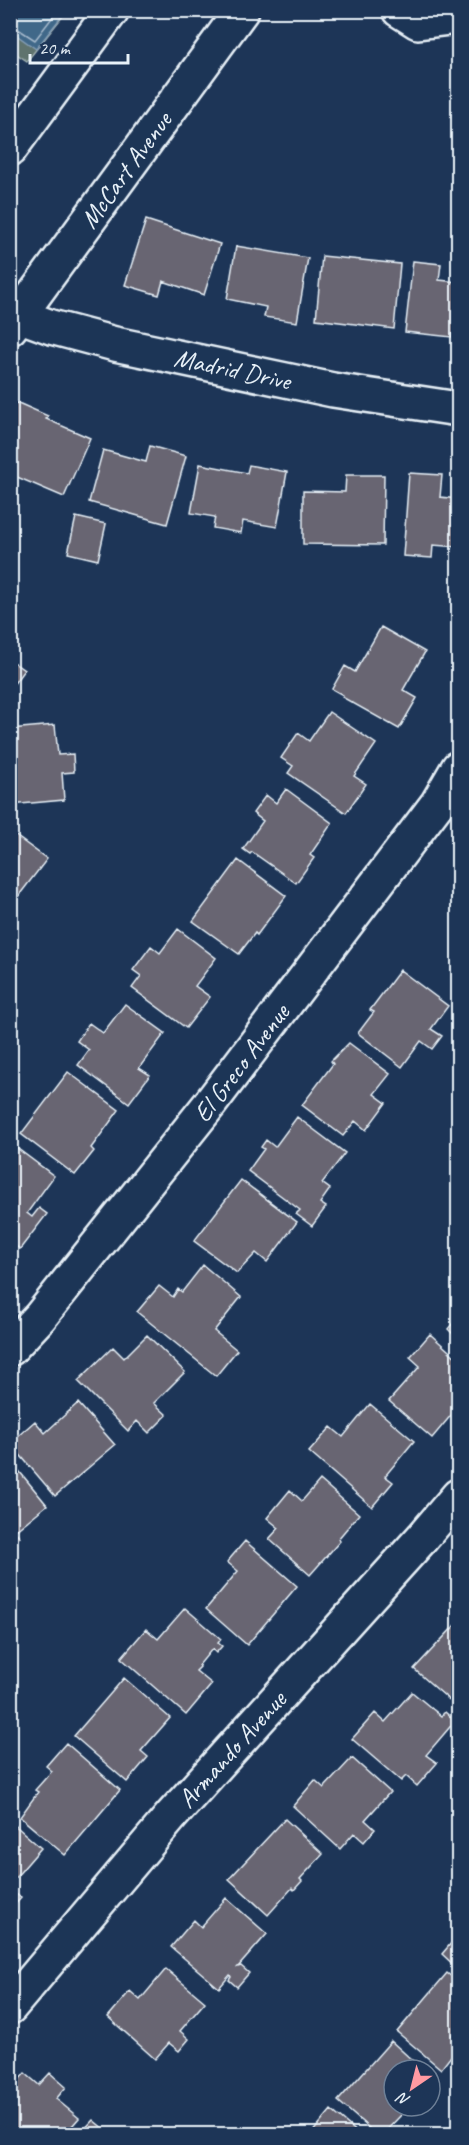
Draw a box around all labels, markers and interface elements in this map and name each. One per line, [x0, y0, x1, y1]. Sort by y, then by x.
scale bar [30, 27, 128, 65]
text: 20 m [39, 37, 72, 59]
street label: McCart Avenue [73, 103, 181, 235]
street label: Madrid Drive [171, 341, 296, 398]
street label: El Greco Avenue [186, 996, 298, 1129]
street label: Armando Avenue [170, 1683, 294, 1815]
north arrow [382, 2058, 442, 2118]
text: N [392, 2087, 414, 2111]

